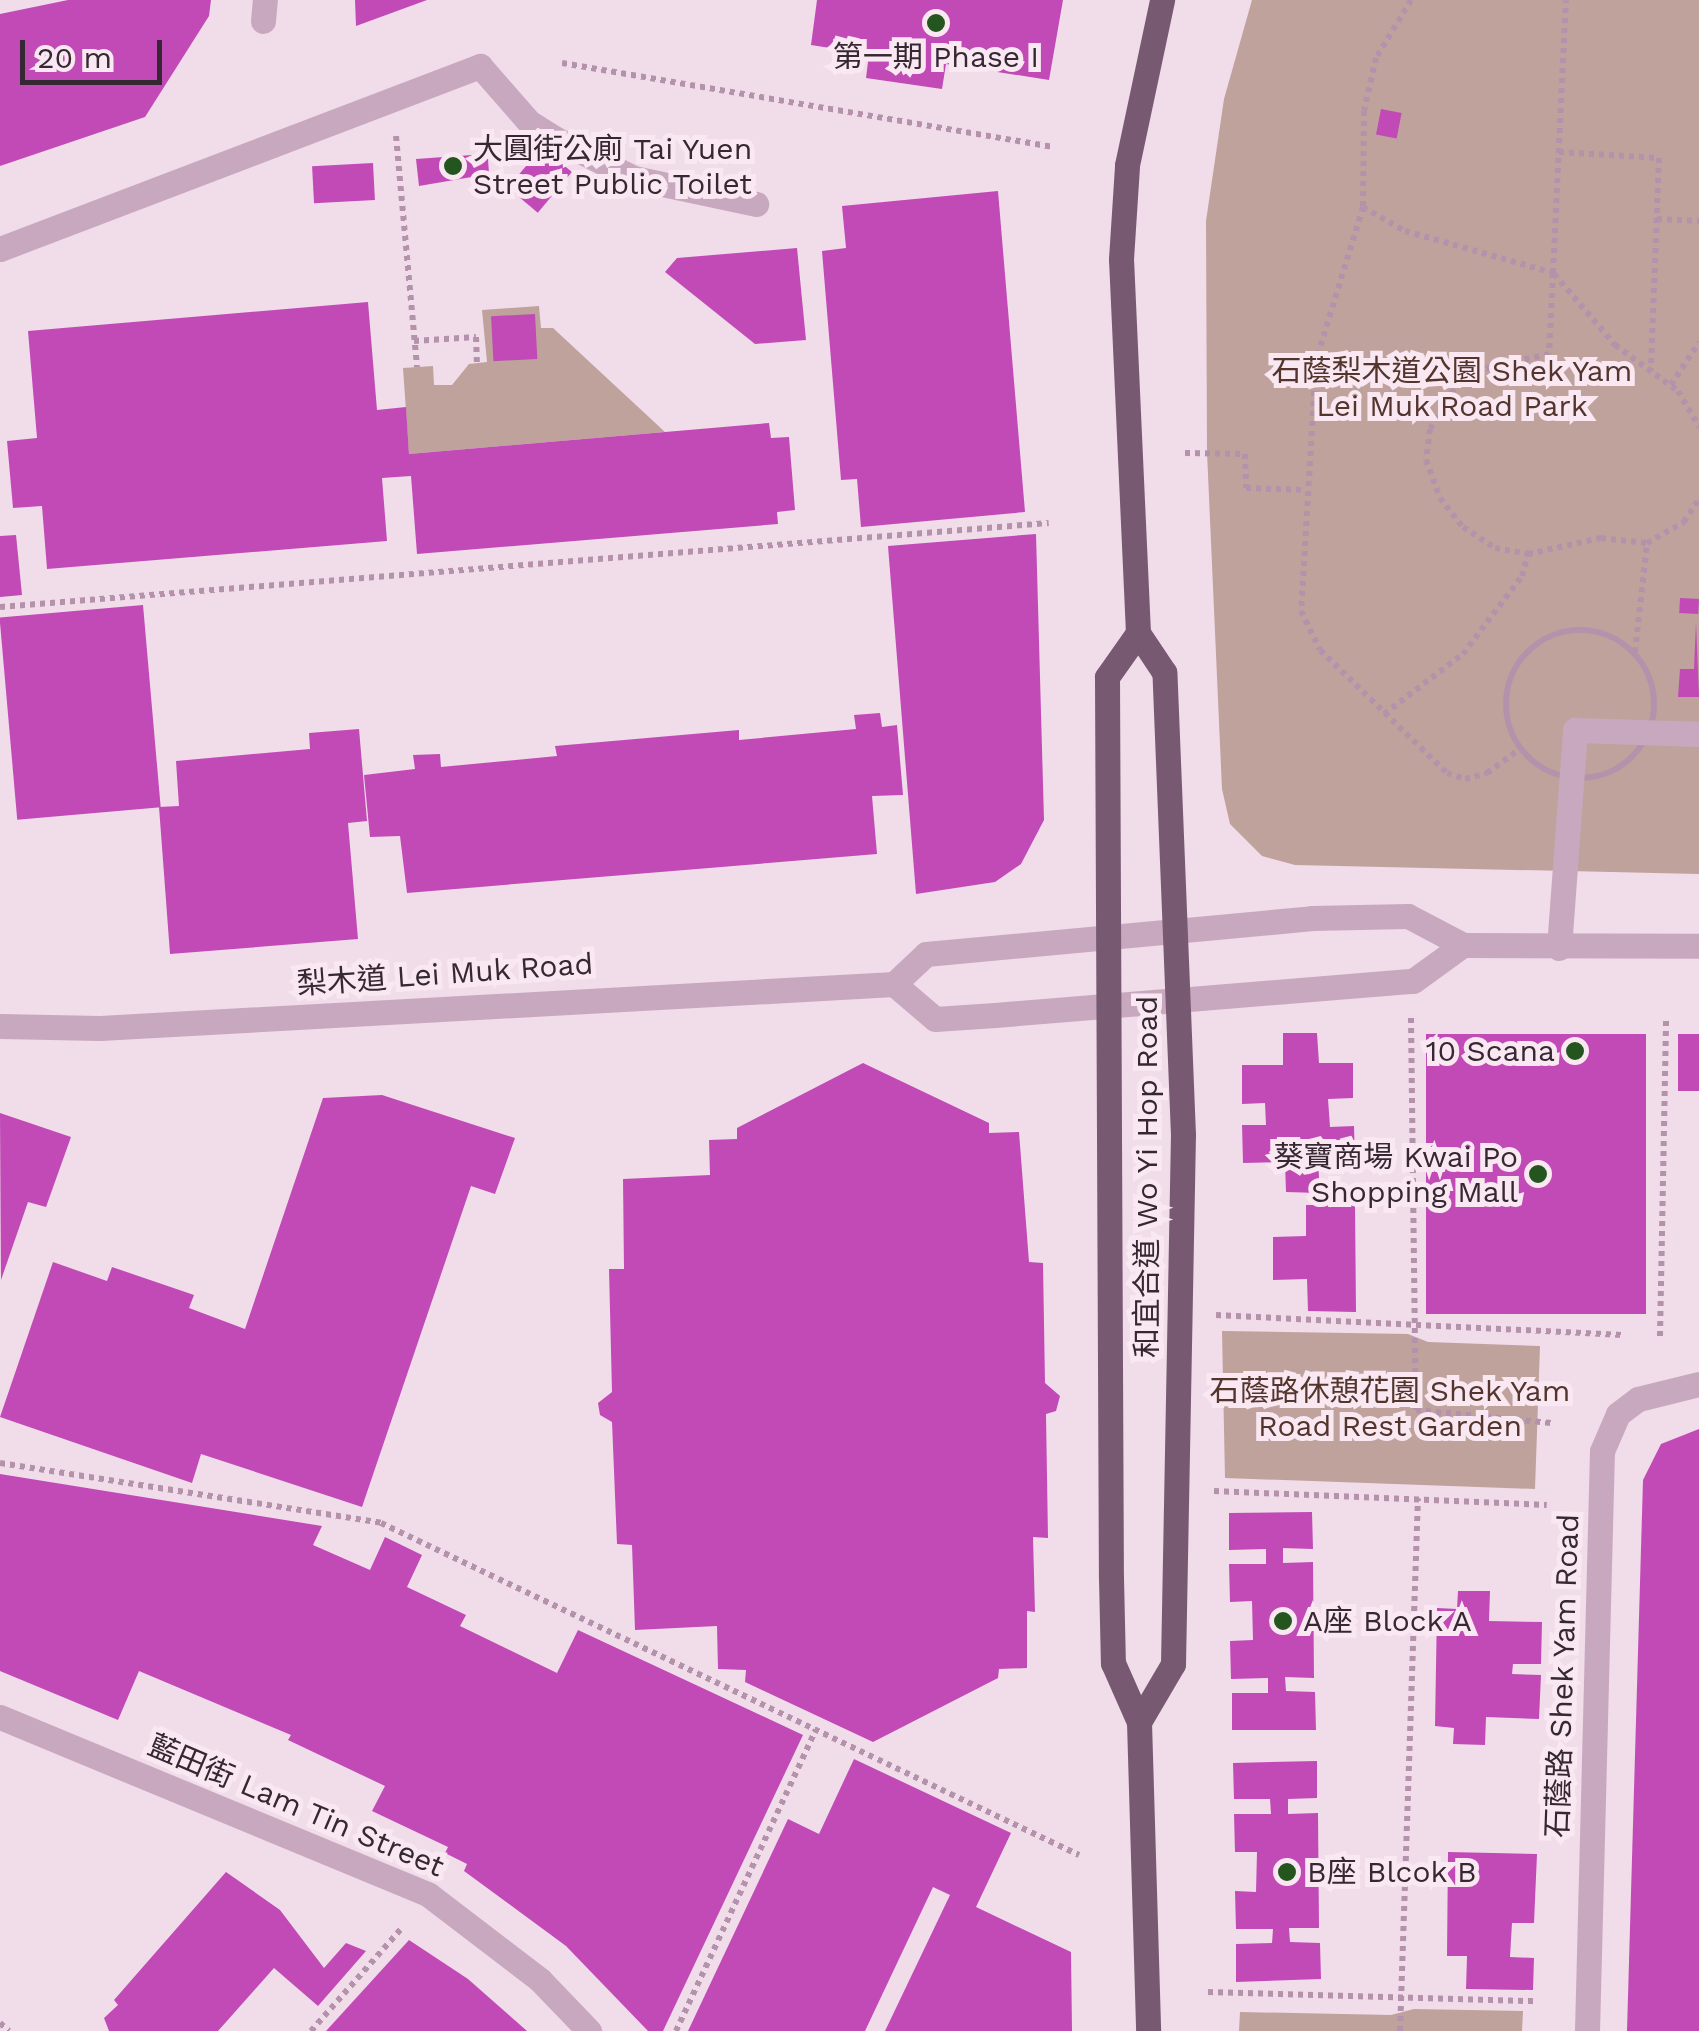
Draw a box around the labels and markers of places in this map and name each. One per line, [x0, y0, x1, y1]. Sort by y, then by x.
marker: 第一期 Phase I [925, 12, 947, 34]
place label: 第一期 Phase I [833, 39, 1039, 75]
place label: 大圓街公廁 Tai Yuen Street Public Toilet [473, 131, 753, 202]
marker: 大圓街公廁 Tai Yuen Street Public Toilet [442, 155, 464, 177]
place label: 10 Scana [1426, 1033, 1555, 1069]
marker: 10 Scana [1564, 1040, 1586, 1062]
place label: 葵寶商場 Kwai Po Shopping Mall [1273, 1139, 1518, 1210]
marker: 葵寶商場 Kwai Po Shopping Mall [1527, 1163, 1549, 1185]
place label: A座 Block A [1303, 1603, 1474, 1639]
marker: A座 Block A [1272, 1610, 1294, 1632]
place label: B座 Blcok B [1307, 1854, 1477, 1890]
marker: B座 Blcok B [1276, 1861, 1298, 1883]

